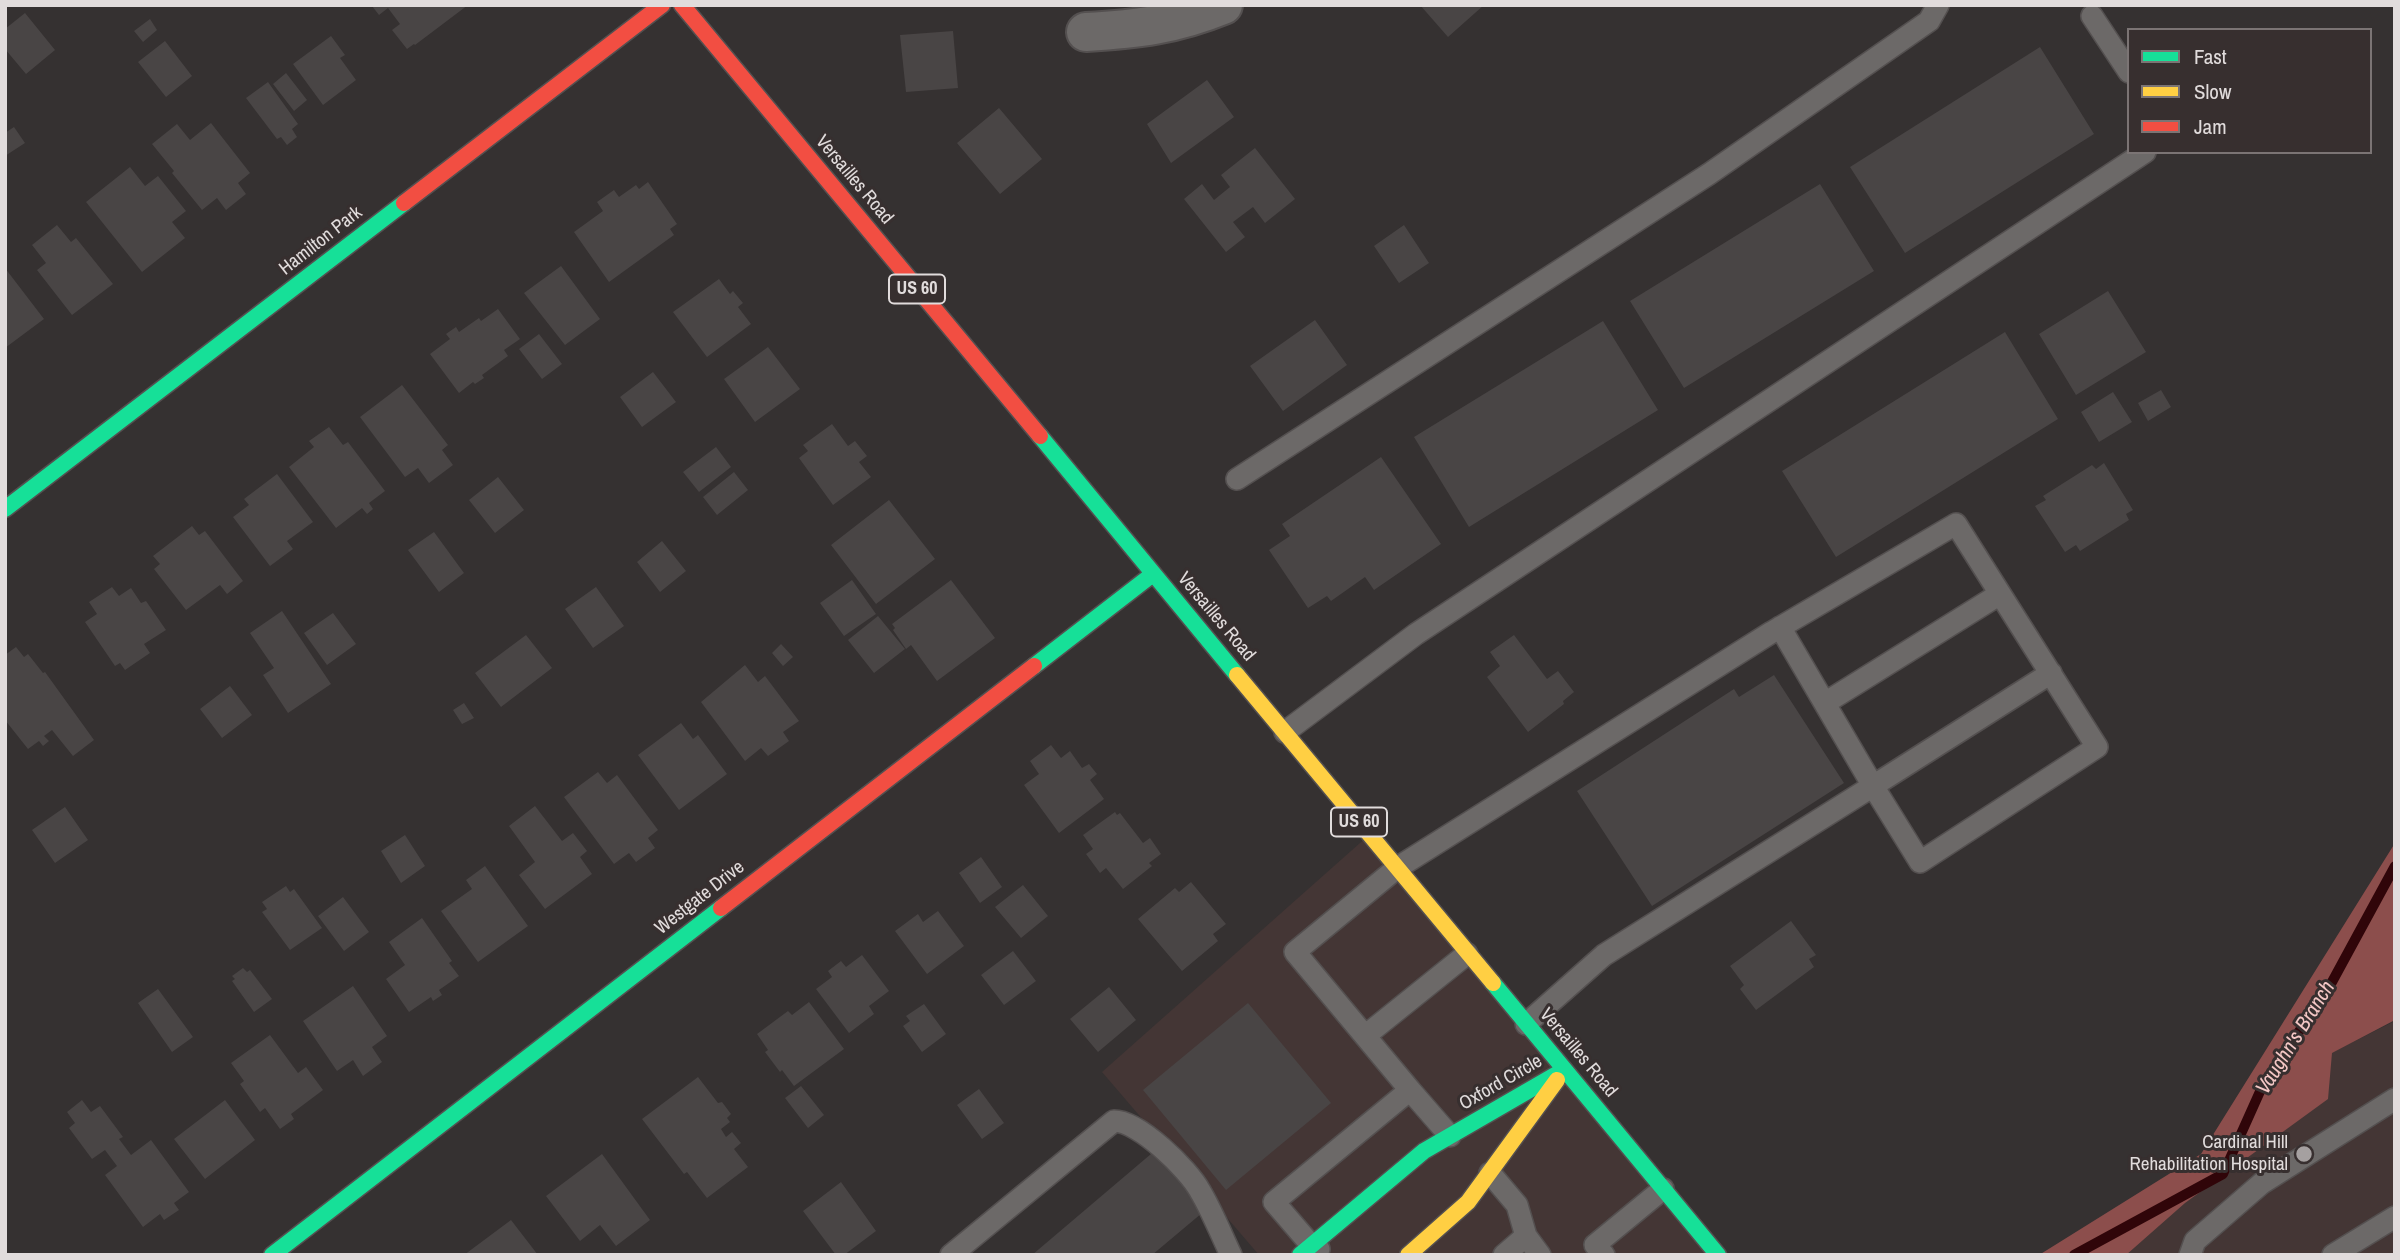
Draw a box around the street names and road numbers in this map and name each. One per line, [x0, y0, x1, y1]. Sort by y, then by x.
street label: Versailles Road [810, 131, 898, 229]
street label: Hamilton Park [275, 202, 367, 280]
road number: US 60 [889, 274, 945, 304]
street label: Versailles Road [1172, 568, 1260, 666]
road number: US 60 [1331, 808, 1387, 836]
street label: Westgate Drive [651, 856, 749, 940]
street label: Versailles Road [1534, 1004, 1622, 1102]
street label: Oxford Circle [1456, 1050, 1546, 1116]

